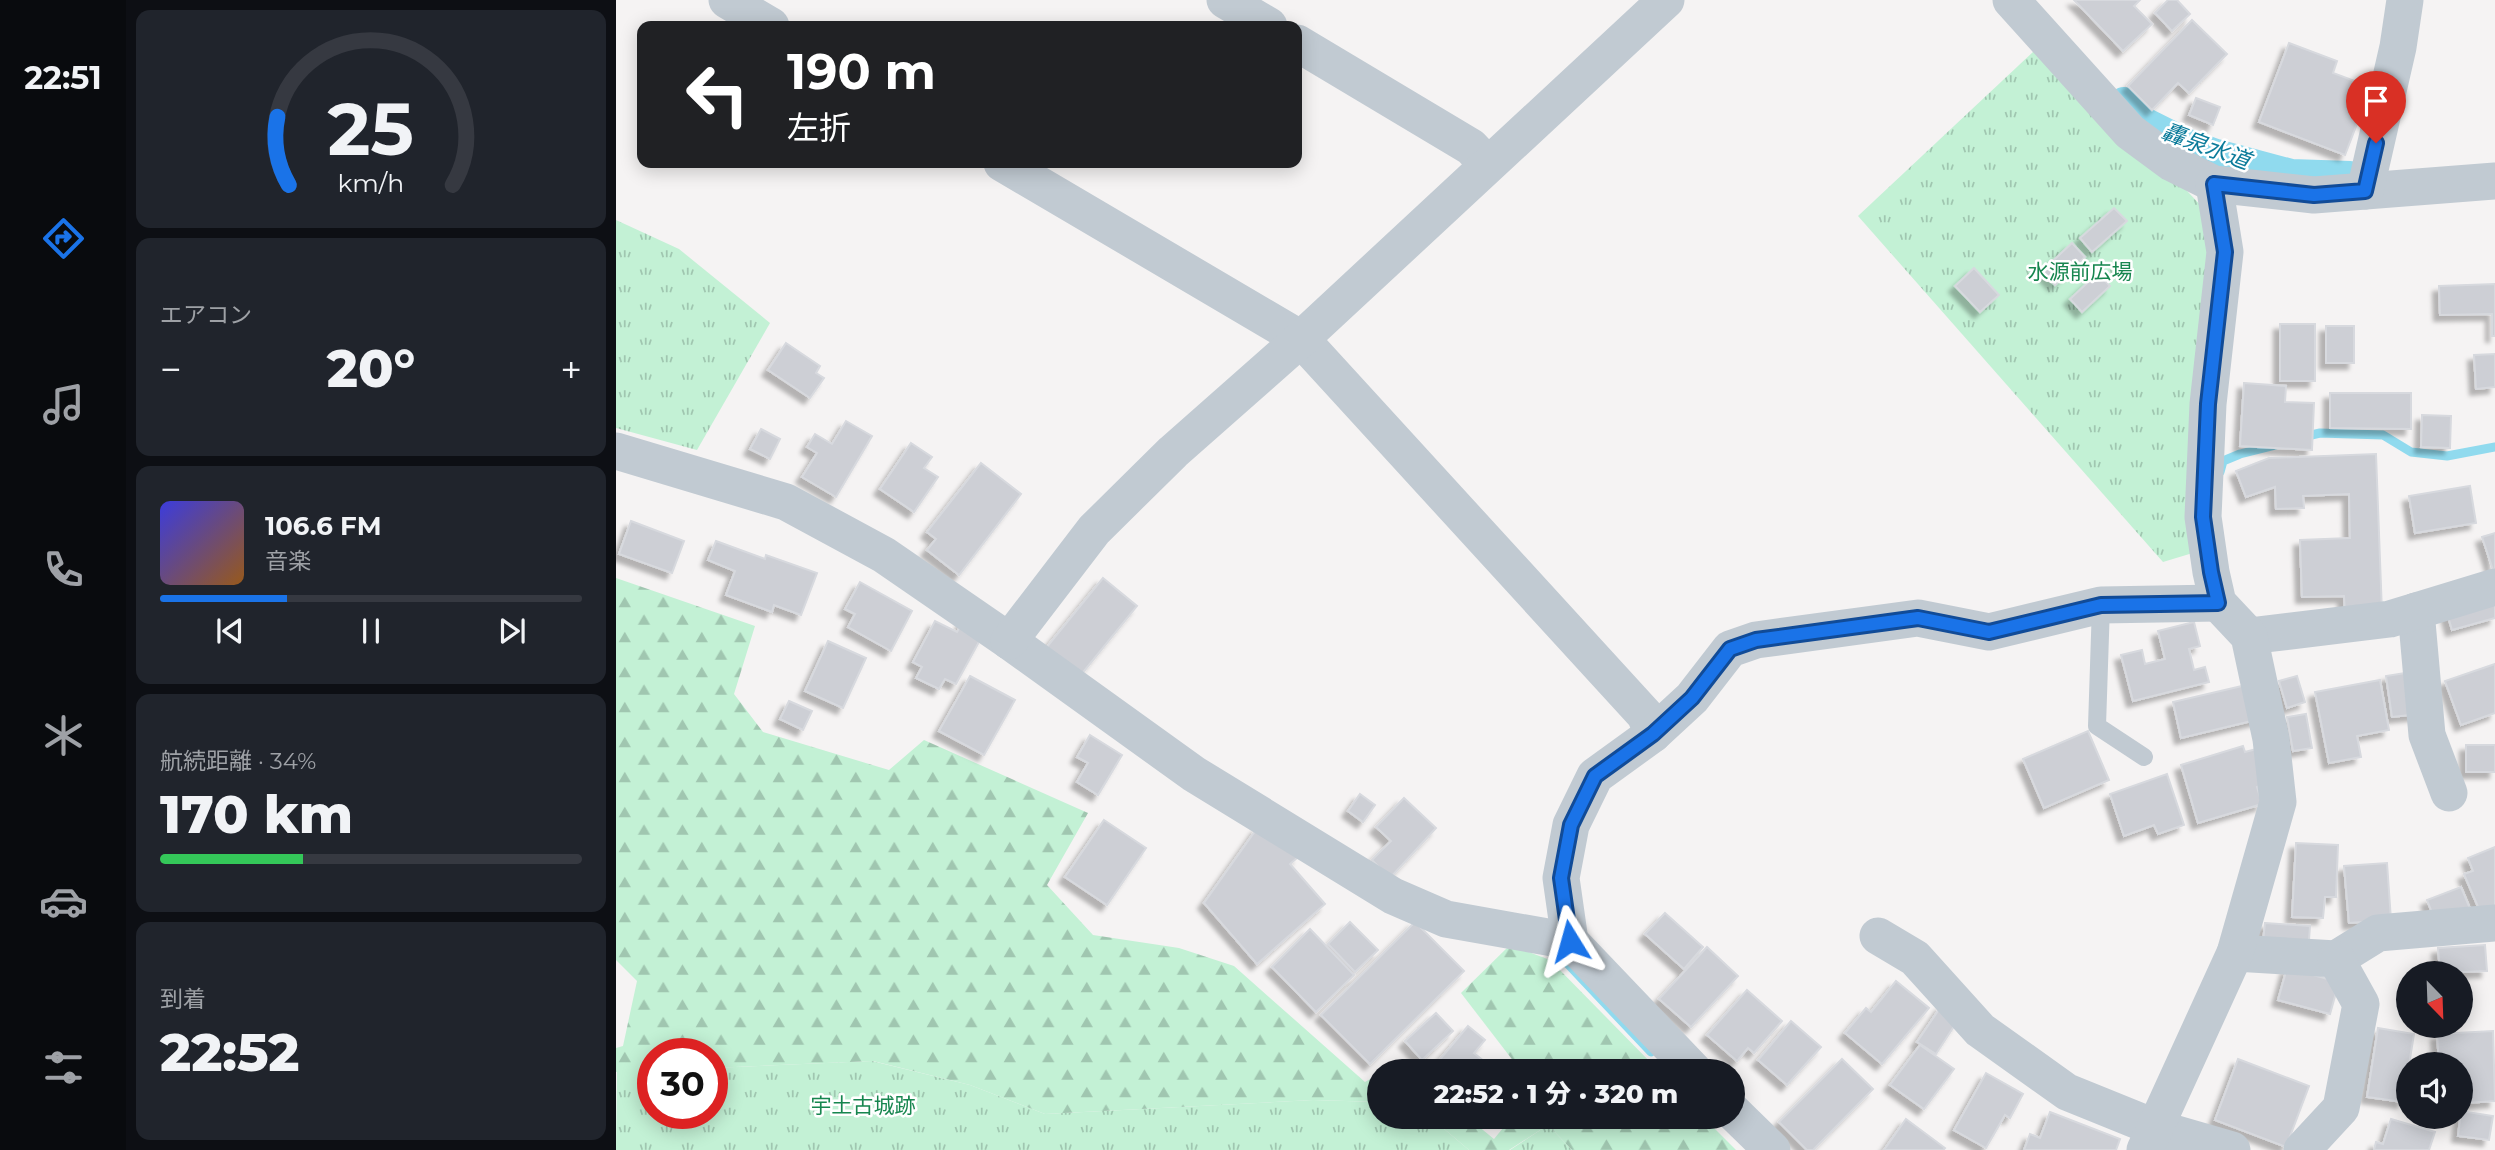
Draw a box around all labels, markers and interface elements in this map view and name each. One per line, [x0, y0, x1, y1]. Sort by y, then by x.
text: 190 m [787, 42, 936, 101]
icon: left [672, 49, 763, 140]
text: 22:51 [24, 58, 102, 97]
pin [2346, 71, 2406, 143]
icon: arrive [2357, 82, 2395, 120]
text: 25 [328, 85, 414, 173]
text: 左折 [787, 108, 851, 147]
water label: 轟泉水道 [2158, 117, 2257, 176]
text: km/h [338, 168, 404, 198]
icon: directions [39, 214, 88, 263]
park label: 水源前広場 [2028, 259, 2133, 284]
text: エアコン [160, 301, 252, 329]
text: 20° [327, 337, 415, 400]
text: − [160, 346, 182, 393]
text: + [560, 346, 582, 393]
icon: music [39, 380, 88, 429]
text: 106.6 FM [265, 510, 382, 542]
icon: phone [39, 545, 88, 594]
text: 音楽 [265, 547, 311, 575]
icon: previous [211, 612, 249, 650]
icon: pause [352, 612, 390, 650]
icon: next [493, 612, 531, 650]
icon: climate [39, 711, 88, 760]
text: 航続距離 · 34% [160, 747, 316, 775]
text: 170 km [160, 783, 353, 846]
icon: car [39, 877, 88, 926]
position arrow [1533, 904, 1607, 978]
north arrow [2396, 961, 2473, 1038]
map controls [2396, 961, 2473, 1129]
text: 到着 [160, 985, 206, 1013]
text: 22:52 [160, 1021, 299, 1084]
speed limit sign: 30 [637, 1038, 728, 1129]
icon: filters [39, 1043, 88, 1092]
button: sound [2396, 1052, 2473, 1129]
text: 22:52 · 1 分 · 320 m [1434, 1078, 1678, 1110]
park label: 宇土古城跡 [811, 1093, 916, 1118]

